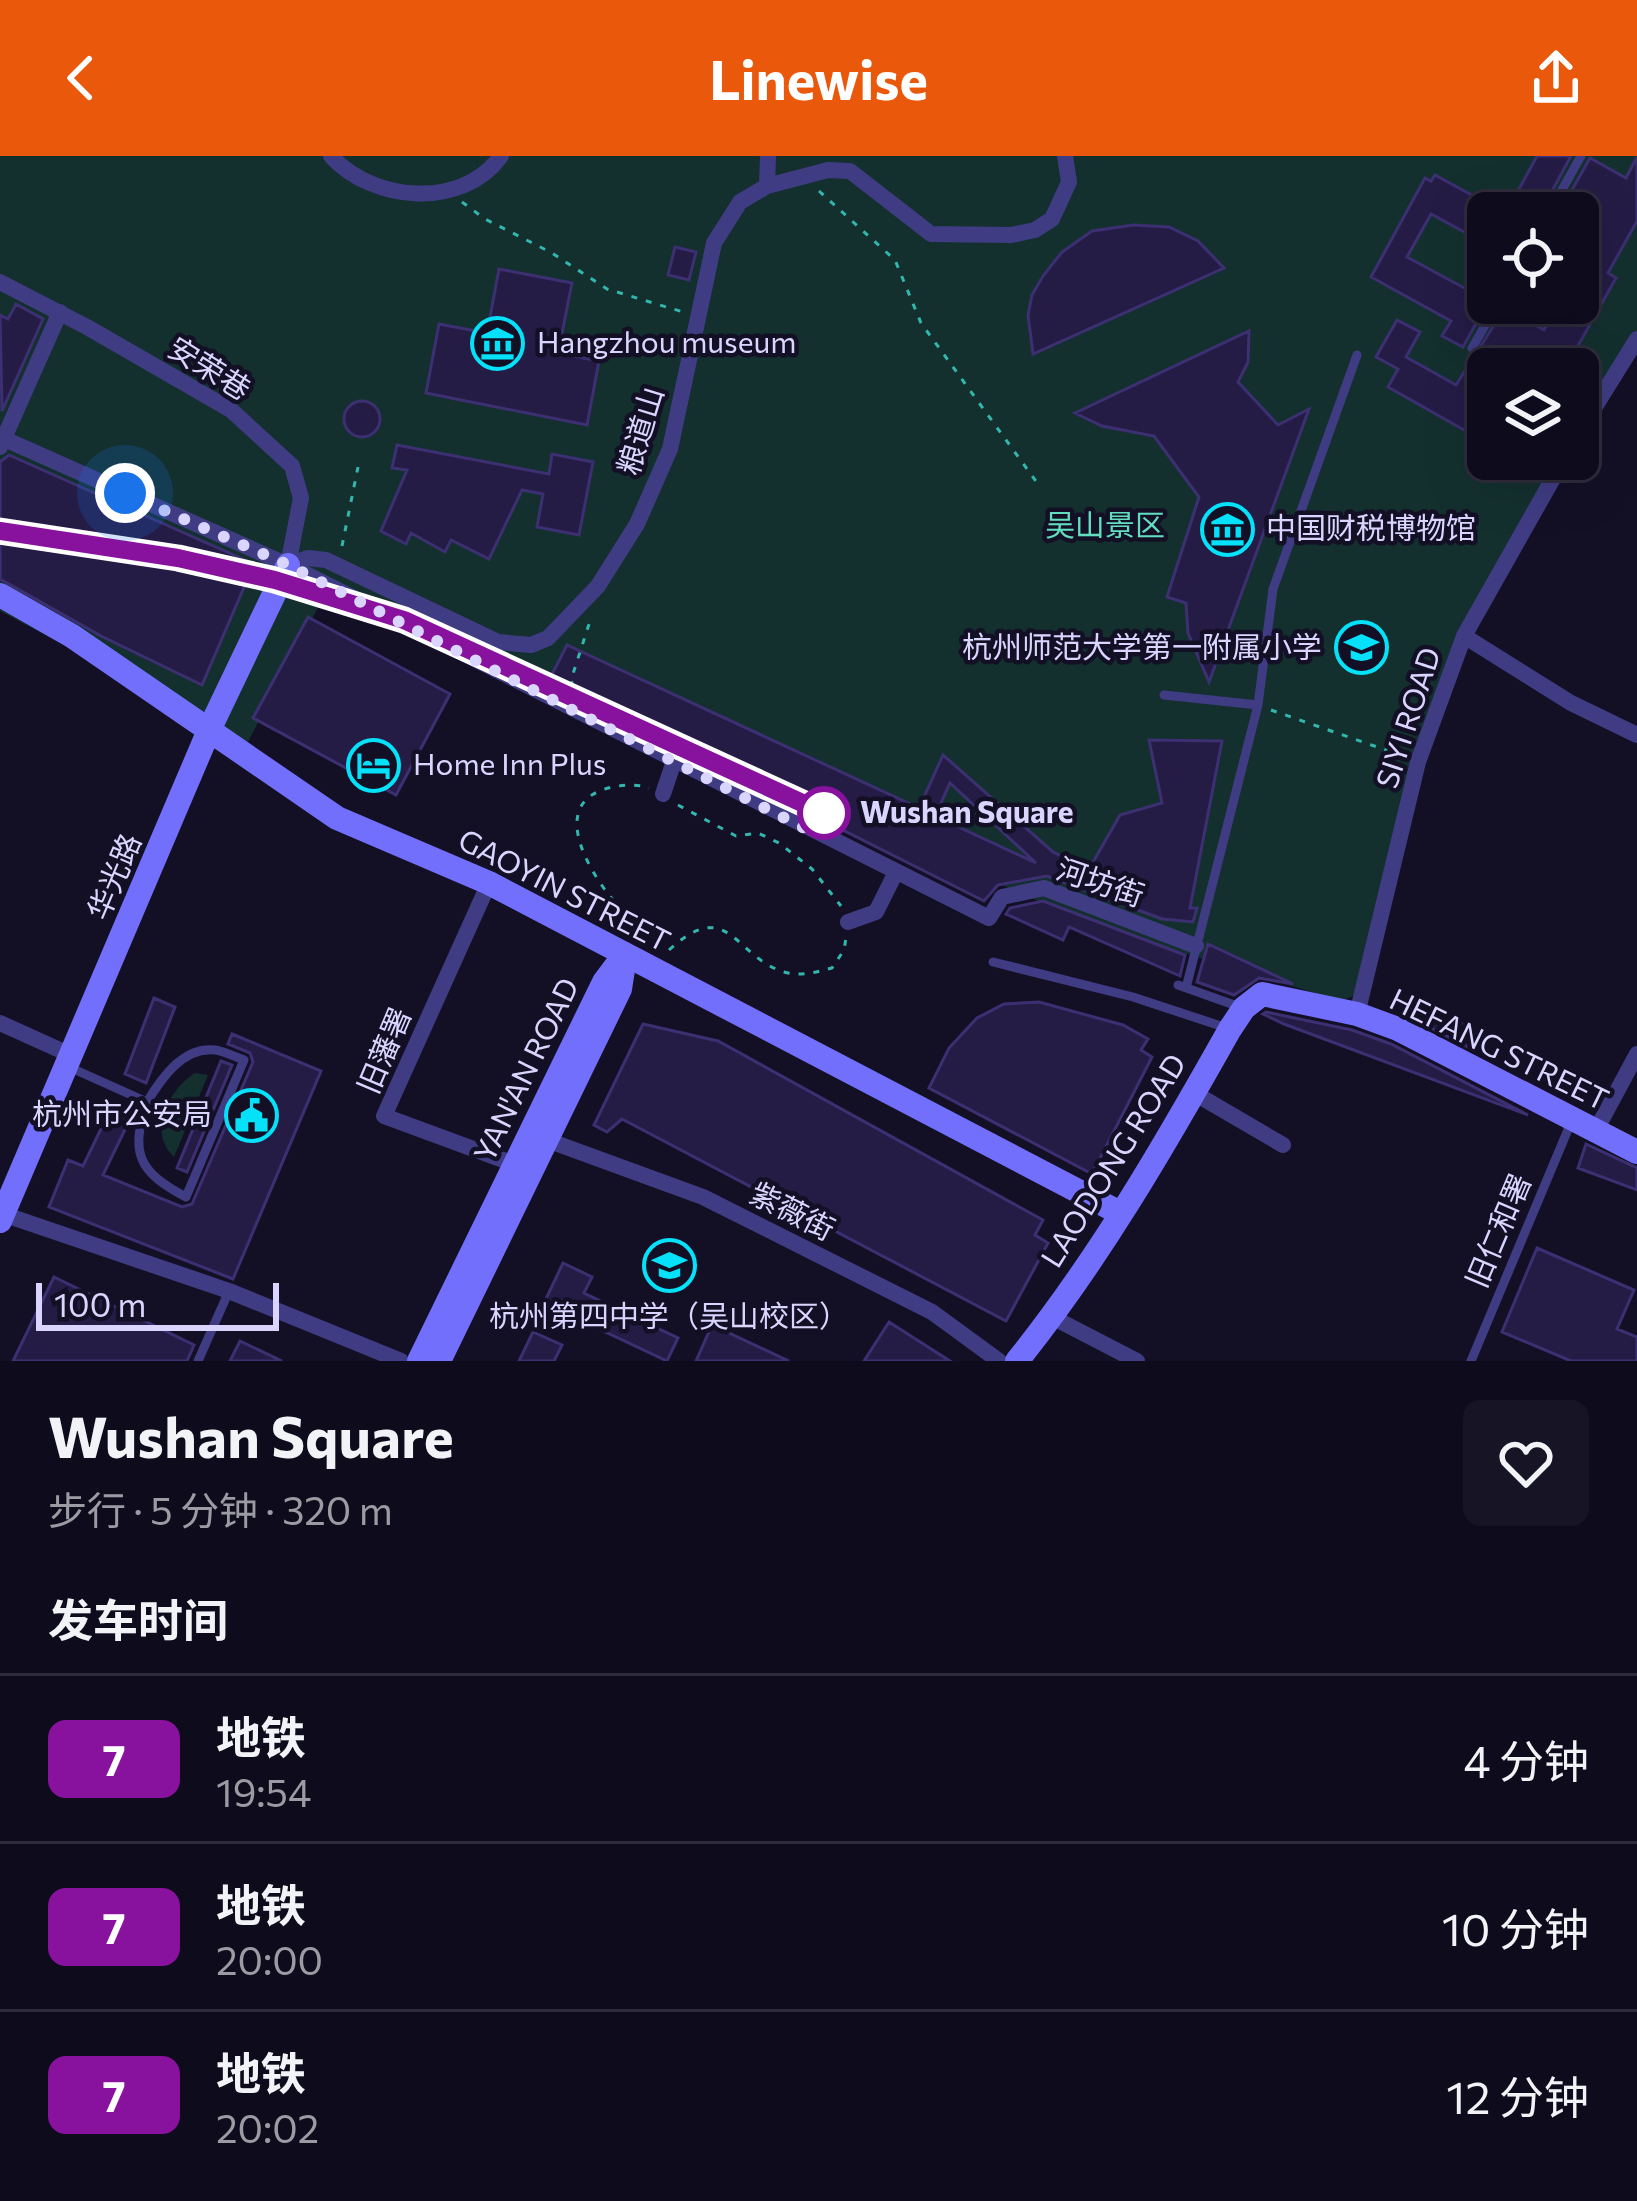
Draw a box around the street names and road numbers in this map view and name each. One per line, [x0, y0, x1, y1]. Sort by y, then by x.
street label: 安荣巷 [162, 327, 258, 406]
street label: 粮道山 [608, 382, 669, 479]
street label: SIYI ROAD [1367, 642, 1447, 792]
street label: GAOYIN STREET [453, 819, 677, 958]
street label: 华光路 [78, 827, 147, 925]
street label: 河坊街 [1052, 848, 1149, 913]
street label: YAN'AN ROAD [464, 971, 585, 1167]
street label: HEFANG STREET [1385, 979, 1615, 1117]
street label: 旧藩署 [348, 1001, 417, 1099]
street label: LAODONG ROAD [1031, 1046, 1192, 1273]
street label: 旧仁和署 [1456, 1168, 1537, 1292]
street label: 紫薇街 [745, 1173, 842, 1247]

